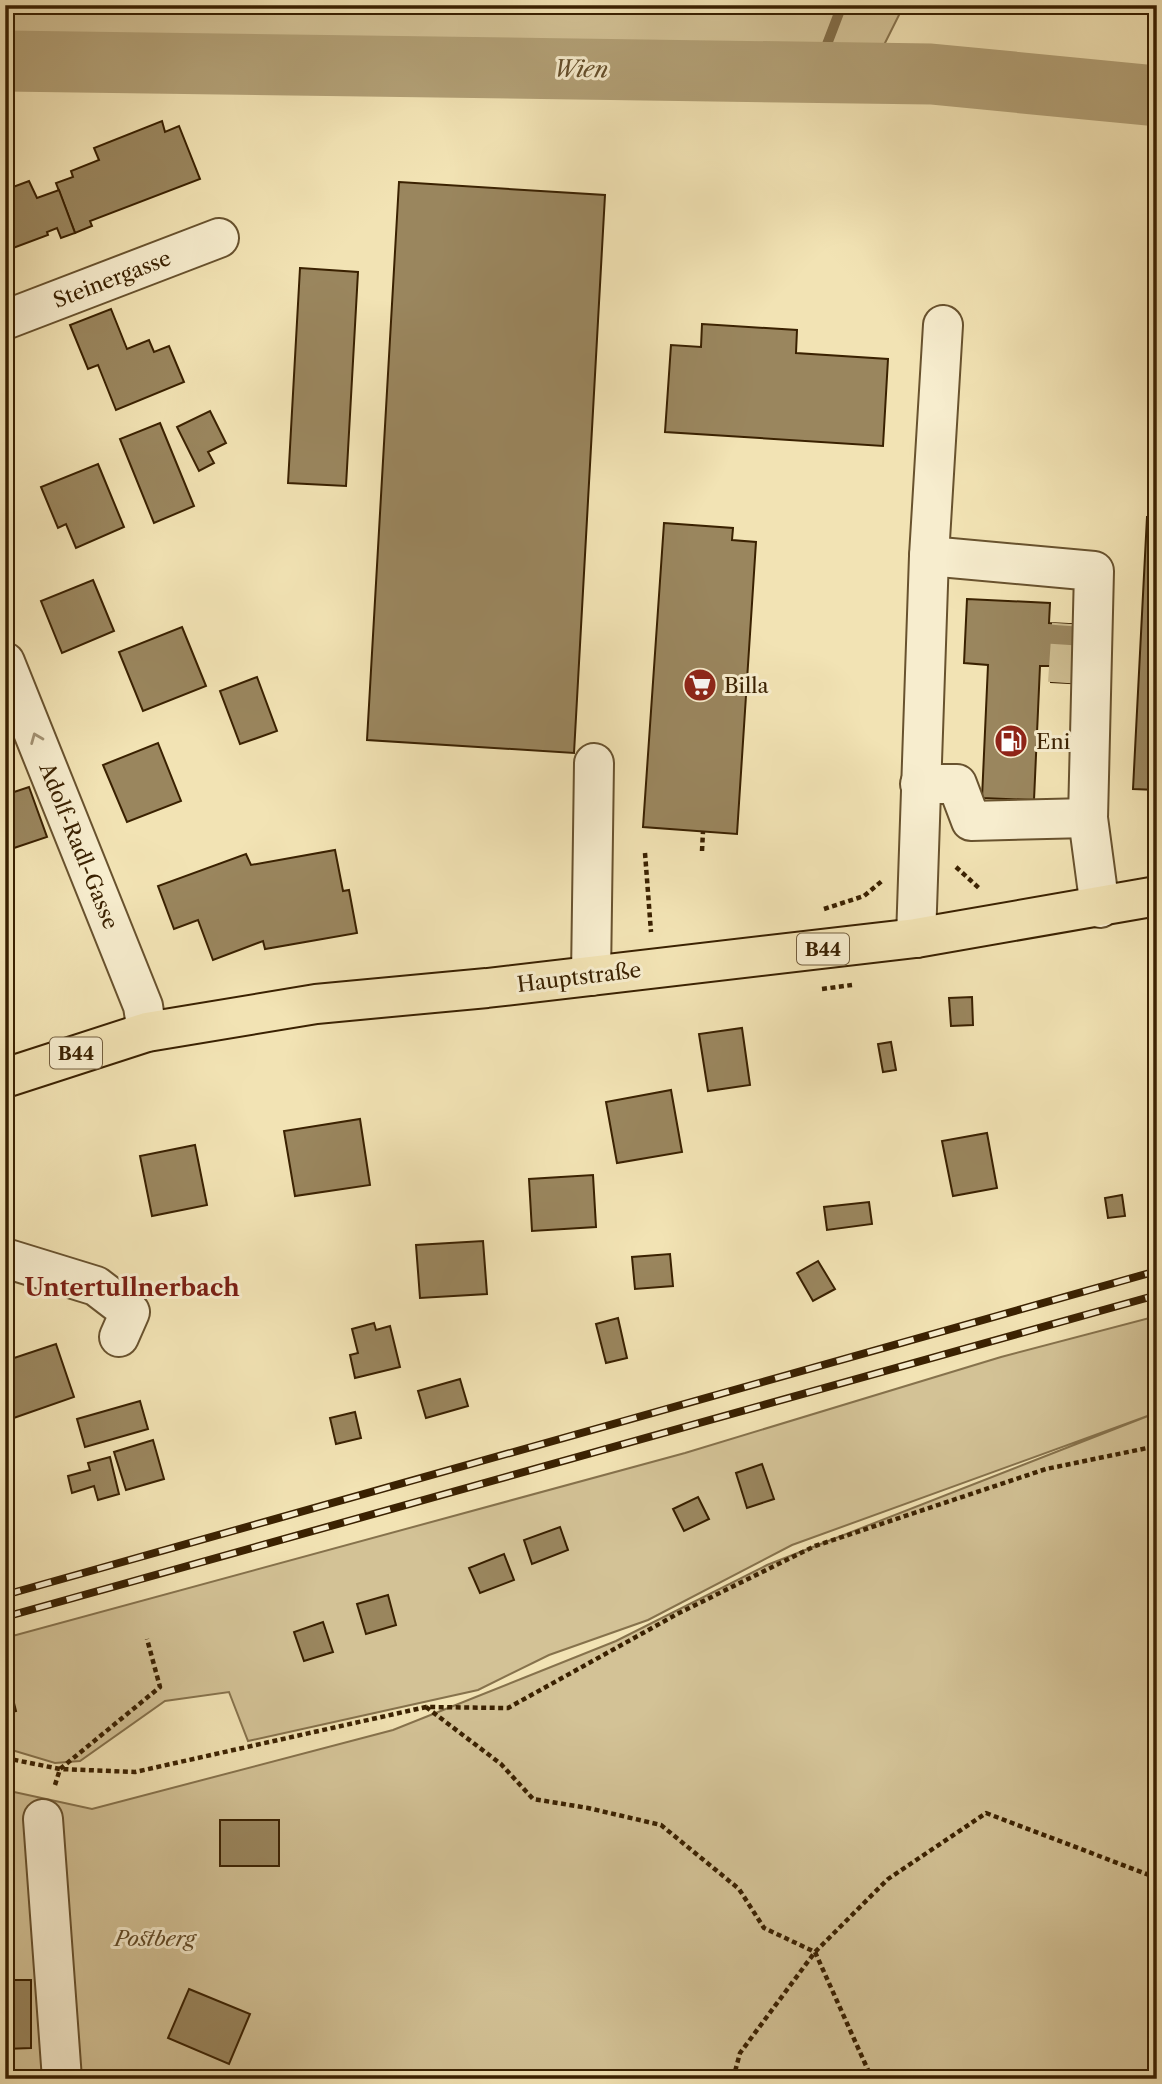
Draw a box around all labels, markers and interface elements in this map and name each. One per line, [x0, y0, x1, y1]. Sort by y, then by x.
water label: Wien [553, 55, 609, 83]
street label: Steinergasse [50, 245, 174, 313]
supermarket icon: Billa [681, 666, 719, 704]
place label: Billa [724, 673, 769, 698]
fuel station icon: Eni [992, 722, 1030, 760]
place label: Eni [1036, 729, 1070, 754]
one-way arrow [30, 732, 44, 744]
street label: Adolf-Radl-Gasse [34, 758, 124, 933]
road number: B44 [797, 934, 849, 965]
street label: Hauptstraße [516, 957, 642, 997]
road number: B44 [50, 1037, 102, 1068]
district label: Untertullnerbach [24, 1273, 240, 1302]
park label: Postberg [113, 1926, 198, 1951]

